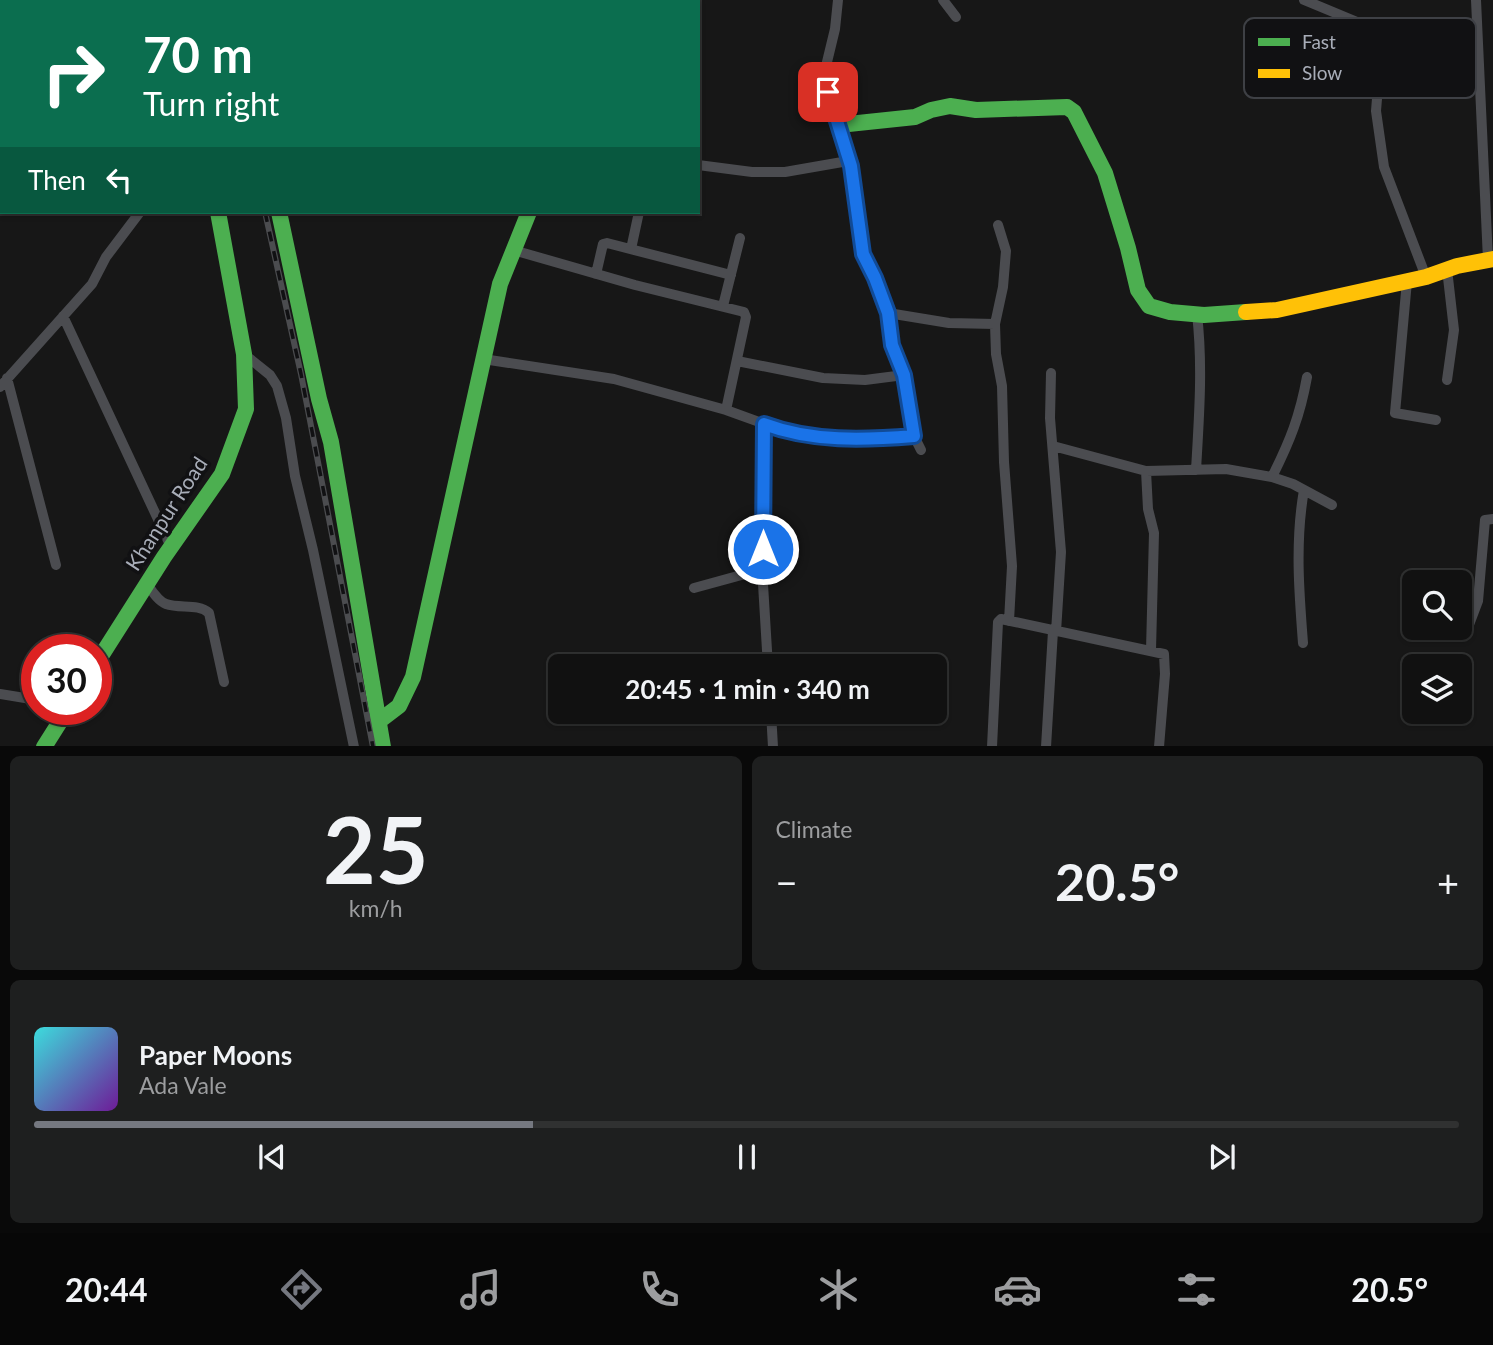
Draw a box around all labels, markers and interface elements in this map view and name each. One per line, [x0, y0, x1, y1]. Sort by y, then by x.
legend [1244, 18, 1476, 98]
text: 70 m [143, 25, 253, 83]
icon: right [28, 28, 119, 119]
text: Fast [1302, 30, 1336, 53]
text: Slow [1302, 61, 1342, 84]
pin [798, 62, 858, 122]
icon: arrive [809, 73, 847, 111]
text: Turn right [143, 84, 279, 123]
icon: left [100, 161, 138, 199]
text: Then [28, 164, 86, 196]
street label: Khanpur Road [120, 452, 212, 575]
position arrow [726, 512, 800, 586]
map controls [1402, 570, 1472, 724]
button: search [1402, 570, 1472, 640]
speed limit sign: 30 [21, 634, 112, 725]
button: layers [1402, 654, 1472, 724]
text: 20:45 · 1 min · 340 m [625, 673, 870, 705]
text: 25 [323, 794, 429, 903]
text: Climate [776, 815, 852, 843]
text: 20.5° [1055, 850, 1179, 912]
text: − [776, 859, 798, 905]
text: + [1437, 859, 1459, 905]
text: km/h [349, 894, 403, 922]
text: Paper Moons [139, 1039, 292, 1071]
text: Ada Vale [139, 1071, 227, 1099]
icon: previous [253, 1138, 291, 1176]
icon: pause [728, 1138, 766, 1176]
icon: next [1203, 1138, 1241, 1176]
icon: directions [277, 1265, 326, 1314]
icon: music [456, 1265, 505, 1314]
icon: phone [635, 1265, 684, 1314]
icon: climate [814, 1265, 863, 1314]
icon: car [993, 1265, 1042, 1314]
icon: filters [1172, 1265, 1221, 1314]
text: 20:44 [65, 1270, 147, 1309]
text: 20.5° [1351, 1270, 1428, 1309]

